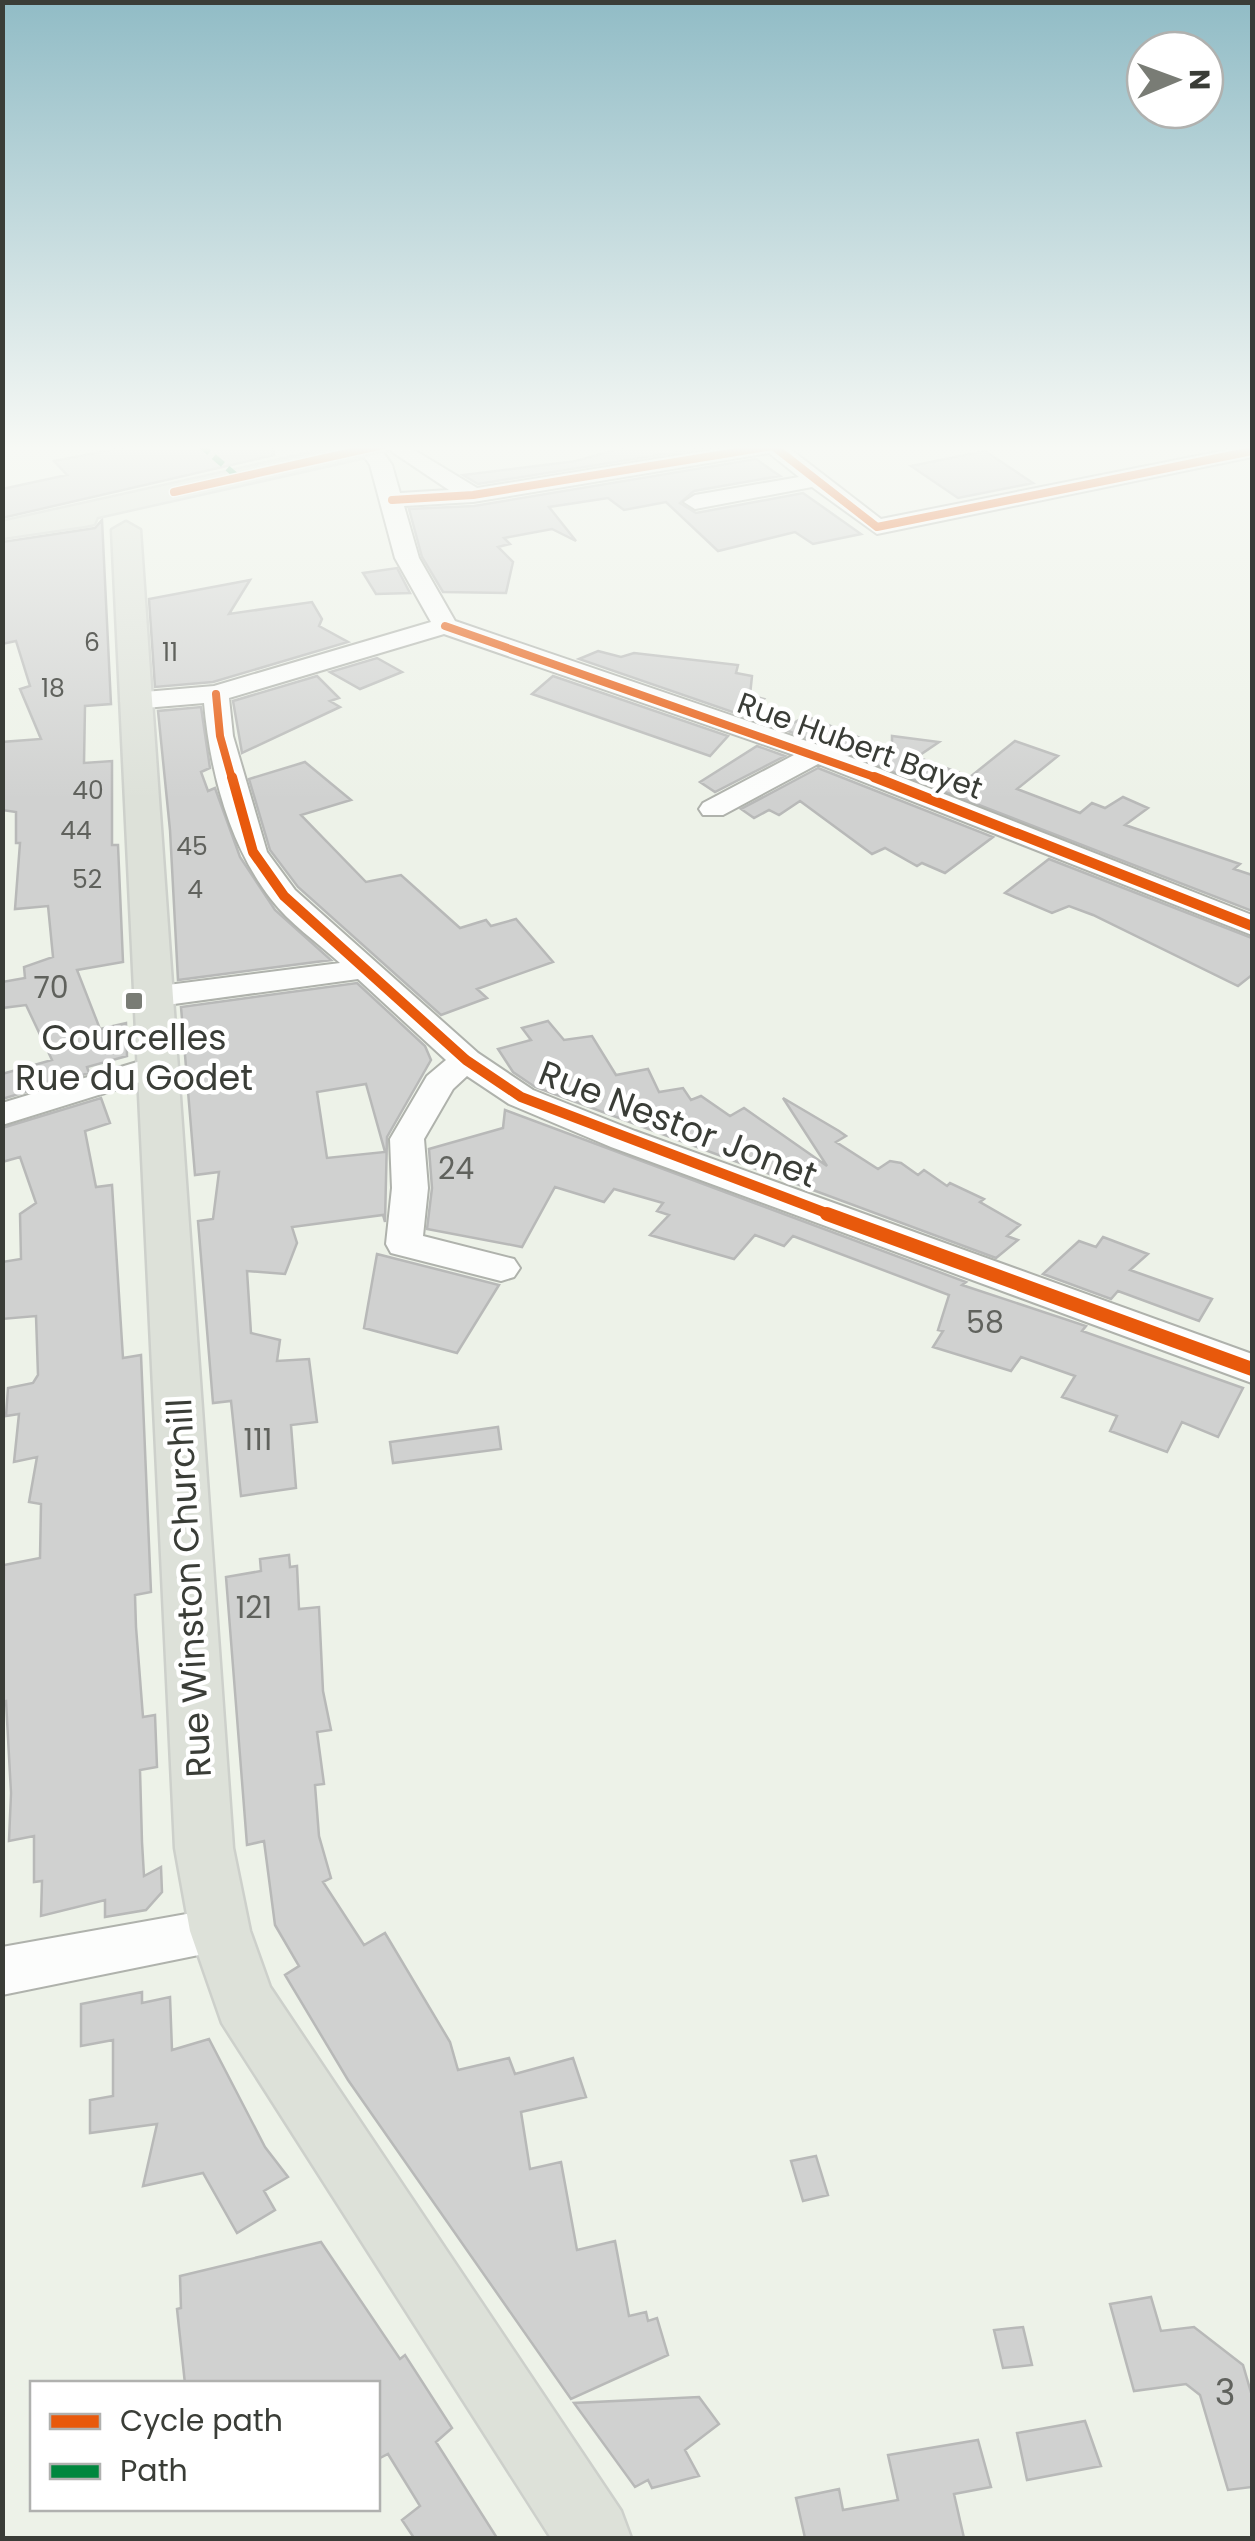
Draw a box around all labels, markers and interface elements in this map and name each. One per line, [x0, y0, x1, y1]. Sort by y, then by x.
north arrow [1125, 30, 1225, 130]
text: N [1180, 69, 1219, 90]
house number: 6 [84, 625, 100, 660]
house number: 11 [162, 635, 178, 670]
house number: 18 [41, 671, 65, 706]
street label: Rue Hubert Bayet [732, 681, 989, 810]
house number: 40 [72, 773, 104, 808]
house number: 44 [60, 813, 92, 848]
house number: 45 [176, 829, 208, 864]
house number: 52 [72, 862, 102, 897]
house number: 4 [187, 872, 203, 907]
house number: 70 [33, 966, 69, 1009]
marker: Courcelles Rue du Godet [123, 990, 145, 1012]
place label: Courcelles Rue du Godet [15, 1013, 253, 1102]
street label: Rue Nestor Jonet [532, 1048, 824, 1199]
house number: 24 [438, 1147, 474, 1190]
house number: 58 [966, 1301, 1004, 1344]
street label: Rue Winston Churchill [154, 1397, 223, 1779]
house number: 111 [244, 1418, 272, 1461]
house number: 121 [236, 1586, 272, 1629]
house number: 3 [1215, 2368, 1235, 2417]
legend [30, 2381, 380, 2511]
text: Cycle path [120, 2399, 283, 2442]
text: Path [120, 2449, 188, 2492]

